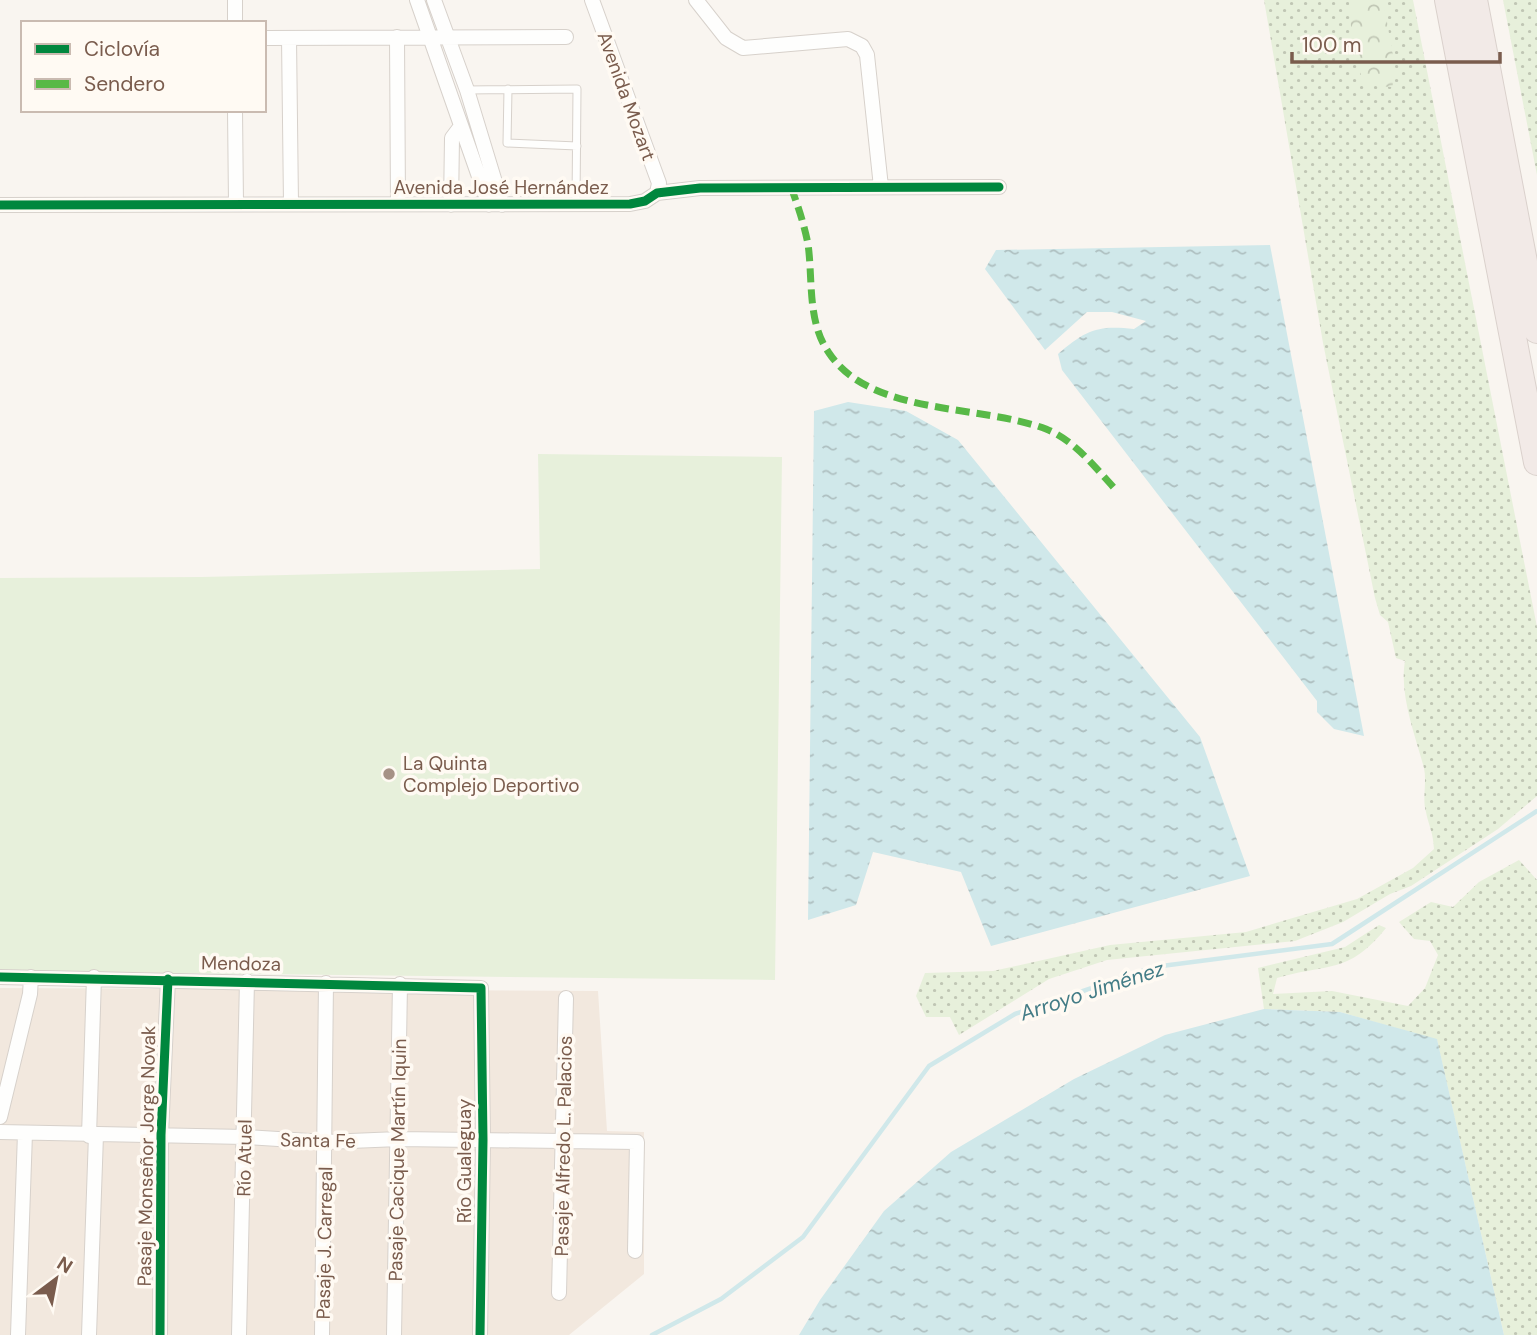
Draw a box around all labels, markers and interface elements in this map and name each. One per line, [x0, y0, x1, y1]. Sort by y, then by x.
legend [21, 21, 266, 112]
scale bar [1292, 21, 1500, 65]
street label: Avenida Mozart [592, 28, 661, 164]
text: 100 m [1302, 31, 1362, 59]
text: Ciclovía [84, 35, 160, 63]
text: Sendero [84, 70, 165, 98]
street label: Avenida José Hernández [393, 175, 609, 200]
place label: La Quinta Complejo Deportivo [403, 751, 580, 798]
marker: La Quinta Complejo Deportivo [381, 766, 397, 782]
street label: Mendoza [201, 950, 281, 977]
water label: Arroyo Jiménez [1015, 954, 1168, 1028]
street label: Pasaje Monseñor Jorge Novak [132, 1025, 161, 1287]
street label: Pasaje Alfredo L. Palacios [549, 1035, 578, 1257]
street label: Pasaje Cacique Martín Iquin [383, 1038, 412, 1282]
street label: Río Gualeguay [452, 1098, 477, 1223]
street label: Río Atuel [231, 1119, 258, 1197]
street label: Santa Fe [280, 1127, 356, 1154]
street label: Pasaje J. Carregal [311, 1166, 338, 1320]
north arrow [21, 1244, 91, 1314]
text: N [52, 1251, 77, 1279]

